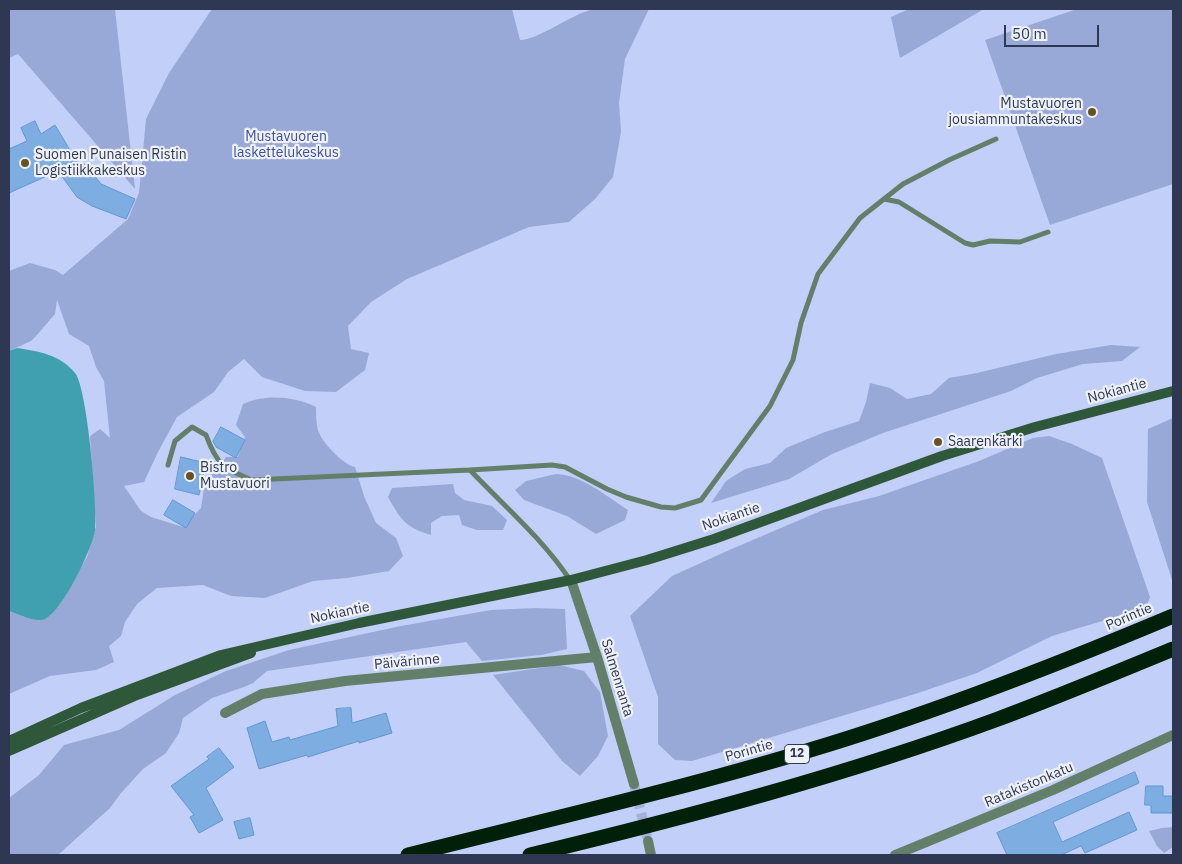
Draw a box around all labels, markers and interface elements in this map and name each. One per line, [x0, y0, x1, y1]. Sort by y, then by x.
scale bar [1007, 15, 1102, 47]
text: 50 m [1012, 24, 1047, 43]
place label: Mustavuoren jousiammuntakeskus [949, 96, 1082, 128]
marker: Mustavuoren jousiammuntakeskus [1086, 106, 1098, 118]
park label: Mustavuoren laskettelukeskus [233, 129, 339, 162]
place label: Suomen Punaisen Ristin Logistiikkakeskus [35, 147, 187, 180]
marker: Suomen Punaisen Ristin Logistiikkakeskus [19, 157, 31, 169]
street label: Nokiantie [1086, 375, 1148, 407]
place label: Saarenkärki [948, 434, 1023, 450]
marker: Saarenkärki [932, 436, 944, 448]
place label: Bistro Mustavuori [200, 460, 270, 492]
marker: Bistro Mustavuori [184, 470, 196, 482]
street label: Nokiantie [700, 499, 762, 535]
street label: Nokiantie [309, 599, 371, 627]
street label: Porintie [1103, 600, 1155, 634]
street label: Salmenranta [597, 637, 637, 719]
street label: Päivärinne [374, 651, 440, 673]
street label: Porintie [723, 736, 775, 766]
road number: 12 [784, 744, 810, 764]
street label: Ratakistonkatu [982, 759, 1076, 811]

